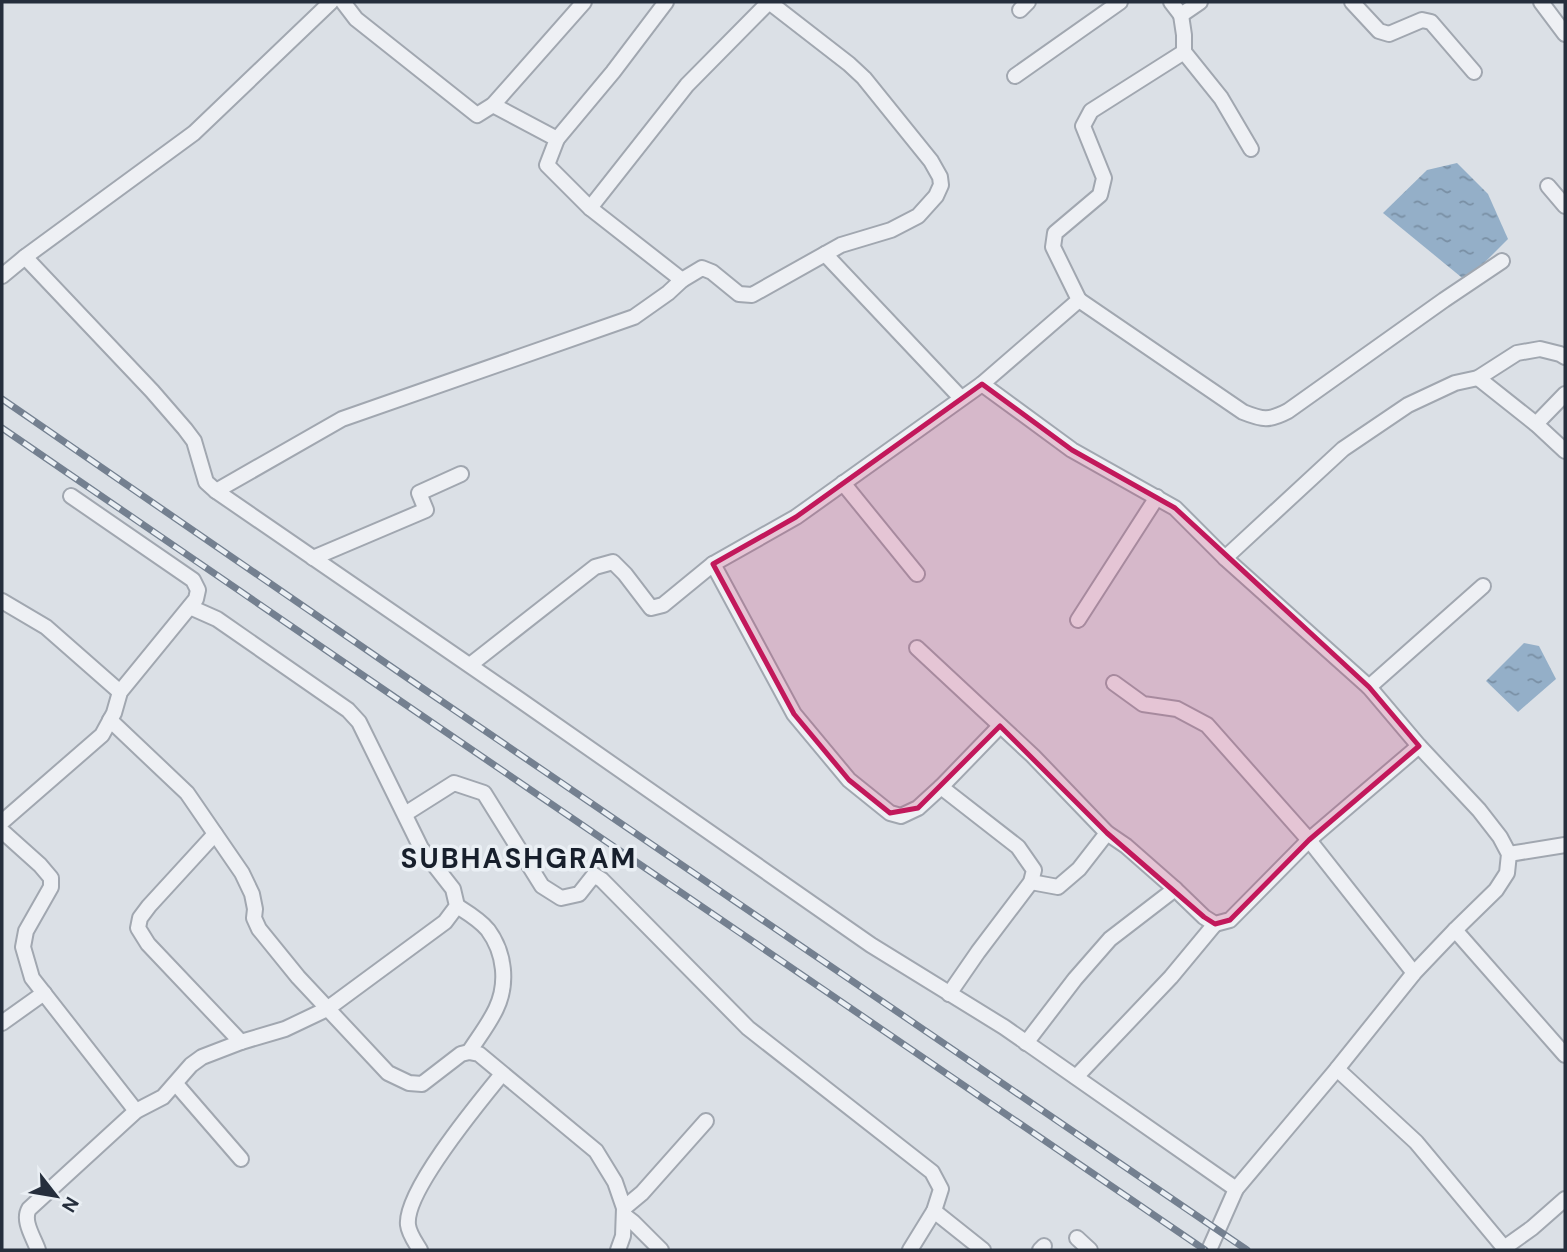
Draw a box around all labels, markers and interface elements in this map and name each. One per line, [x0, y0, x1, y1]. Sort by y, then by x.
district label: SUBHASHGRAM [401, 840, 637, 877]
north arrow [21, 1161, 91, 1231]
text: N [56, 1192, 84, 1217]

